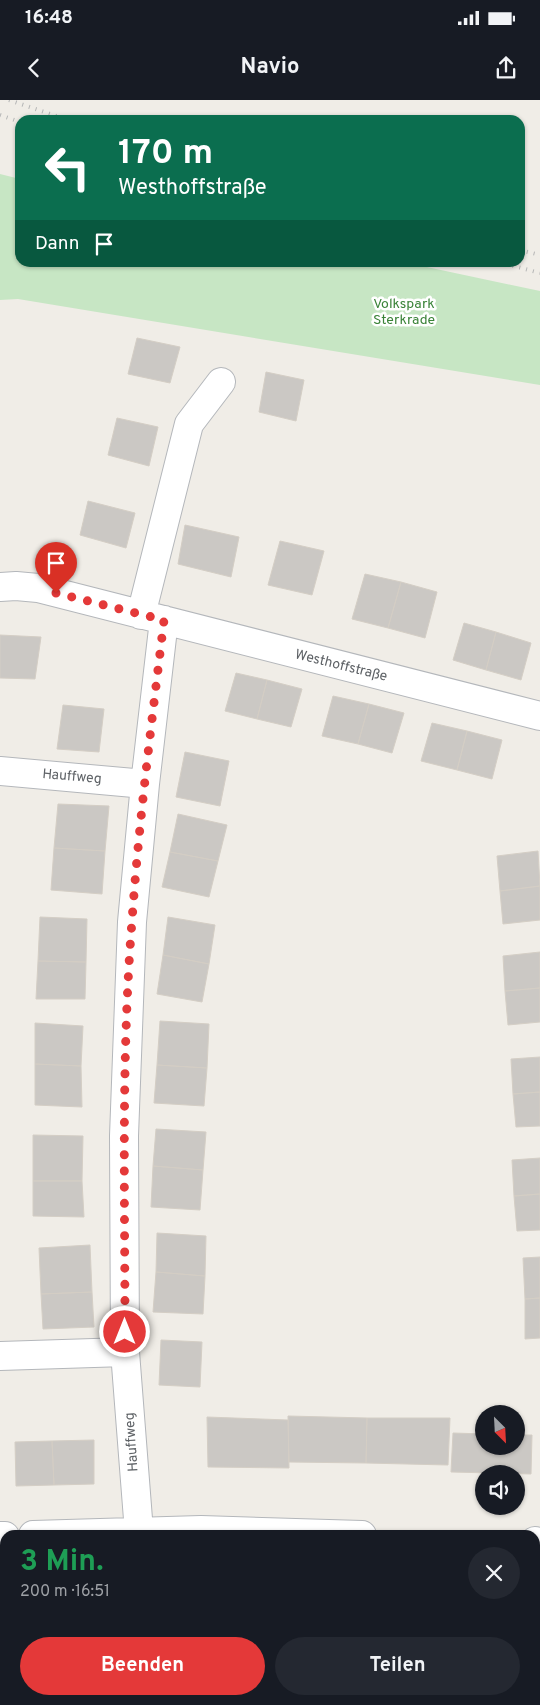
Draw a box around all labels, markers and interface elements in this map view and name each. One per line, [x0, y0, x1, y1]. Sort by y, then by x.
text: 16:48 [25, 6, 73, 30]
icon: back [20, 54, 48, 82]
text: Navio [241, 54, 299, 81]
icon: share [492, 54, 520, 82]
text: 170 m [118, 132, 213, 176]
icon: left [35, 135, 100, 200]
text: Westhoffstraße [118, 175, 267, 202]
icon: arrive [90, 230, 118, 258]
text: Dann [35, 232, 80, 256]
park label: Volkspark Sterkrade [373, 296, 435, 329]
pin [35, 542, 77, 593]
icon: arrive [42, 549, 70, 577]
street label: Westhoffstraße [293, 646, 389, 686]
street label: Hauffweg [42, 766, 102, 788]
position arrow [98, 1305, 150, 1357]
north arrow [475, 1405, 525, 1455]
map controls [475, 1405, 525, 1515]
street label: Hauffweg [121, 1412, 143, 1472]
button: sound [475, 1465, 525, 1515]
text: 3 Min. [20, 1544, 104, 1581]
button: close [468, 1547, 520, 1599]
text: 200 m · 16:51 [20, 1582, 110, 1602]
button: Beenden [20, 1637, 265, 1695]
button: Teilen [275, 1637, 520, 1695]

